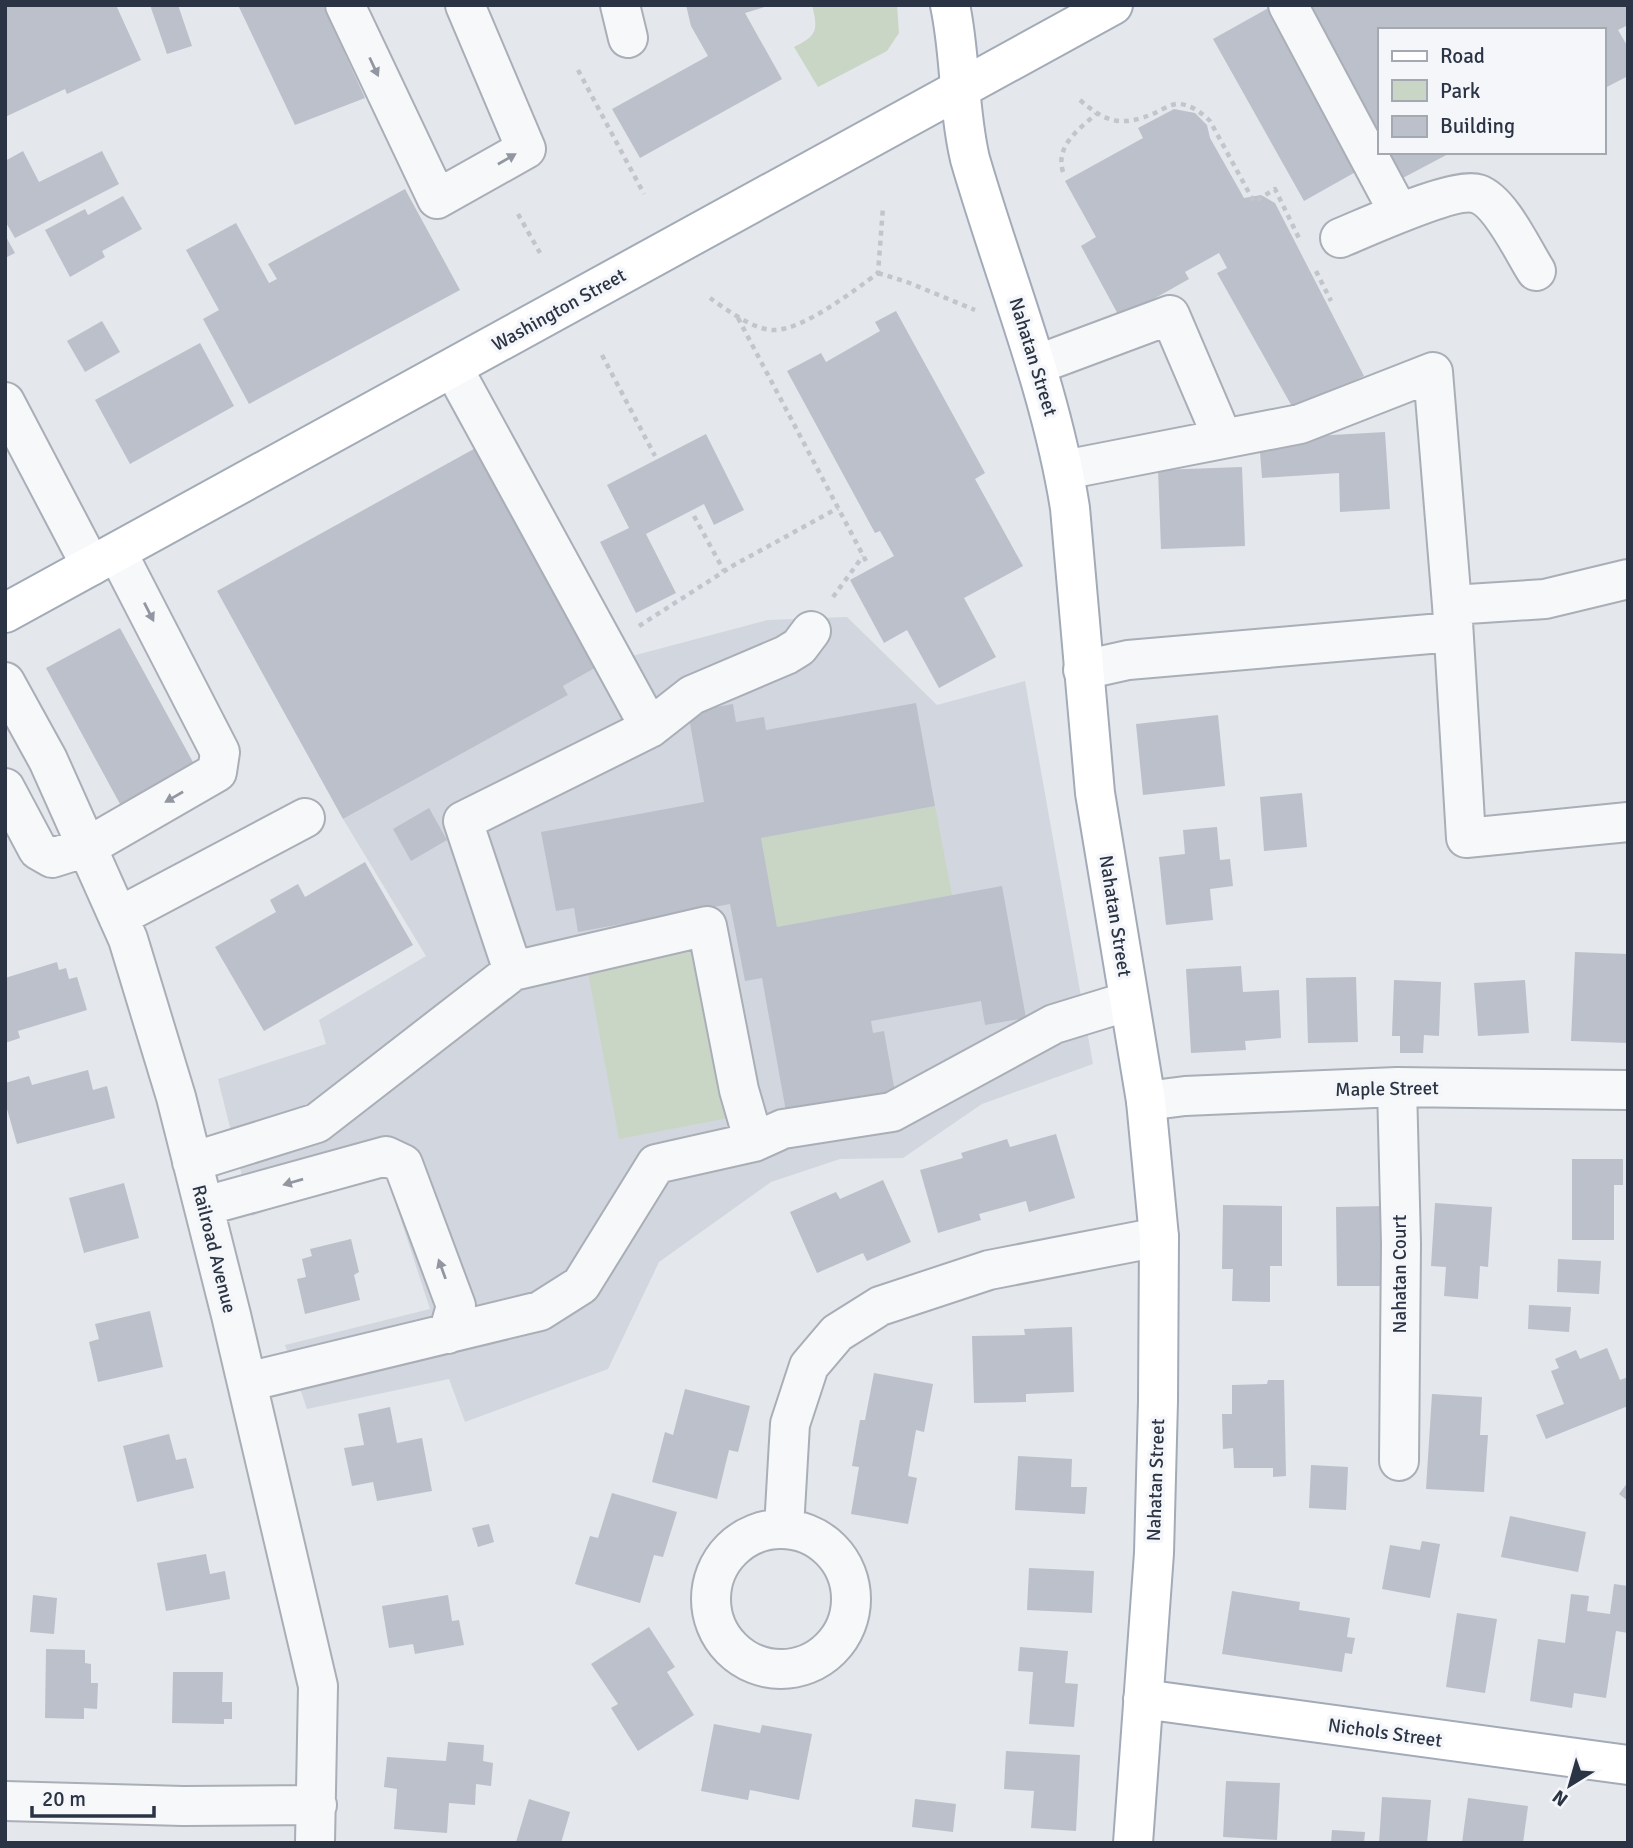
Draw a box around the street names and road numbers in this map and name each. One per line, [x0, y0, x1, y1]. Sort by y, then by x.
street label: Washington Street [488, 263, 631, 357]
street label: Nahatan Street [1004, 295, 1063, 419]
street label: Nahatan Street [1094, 854, 1136, 979]
street label: Maple Street [1335, 1076, 1439, 1102]
street label: Railroad Avenue [186, 1182, 242, 1316]
street label: Nahatan Court [1388, 1214, 1412, 1333]
street label: Nahatan Street [1142, 1418, 1170, 1542]
street label: Nichols Street [1326, 1713, 1444, 1753]

